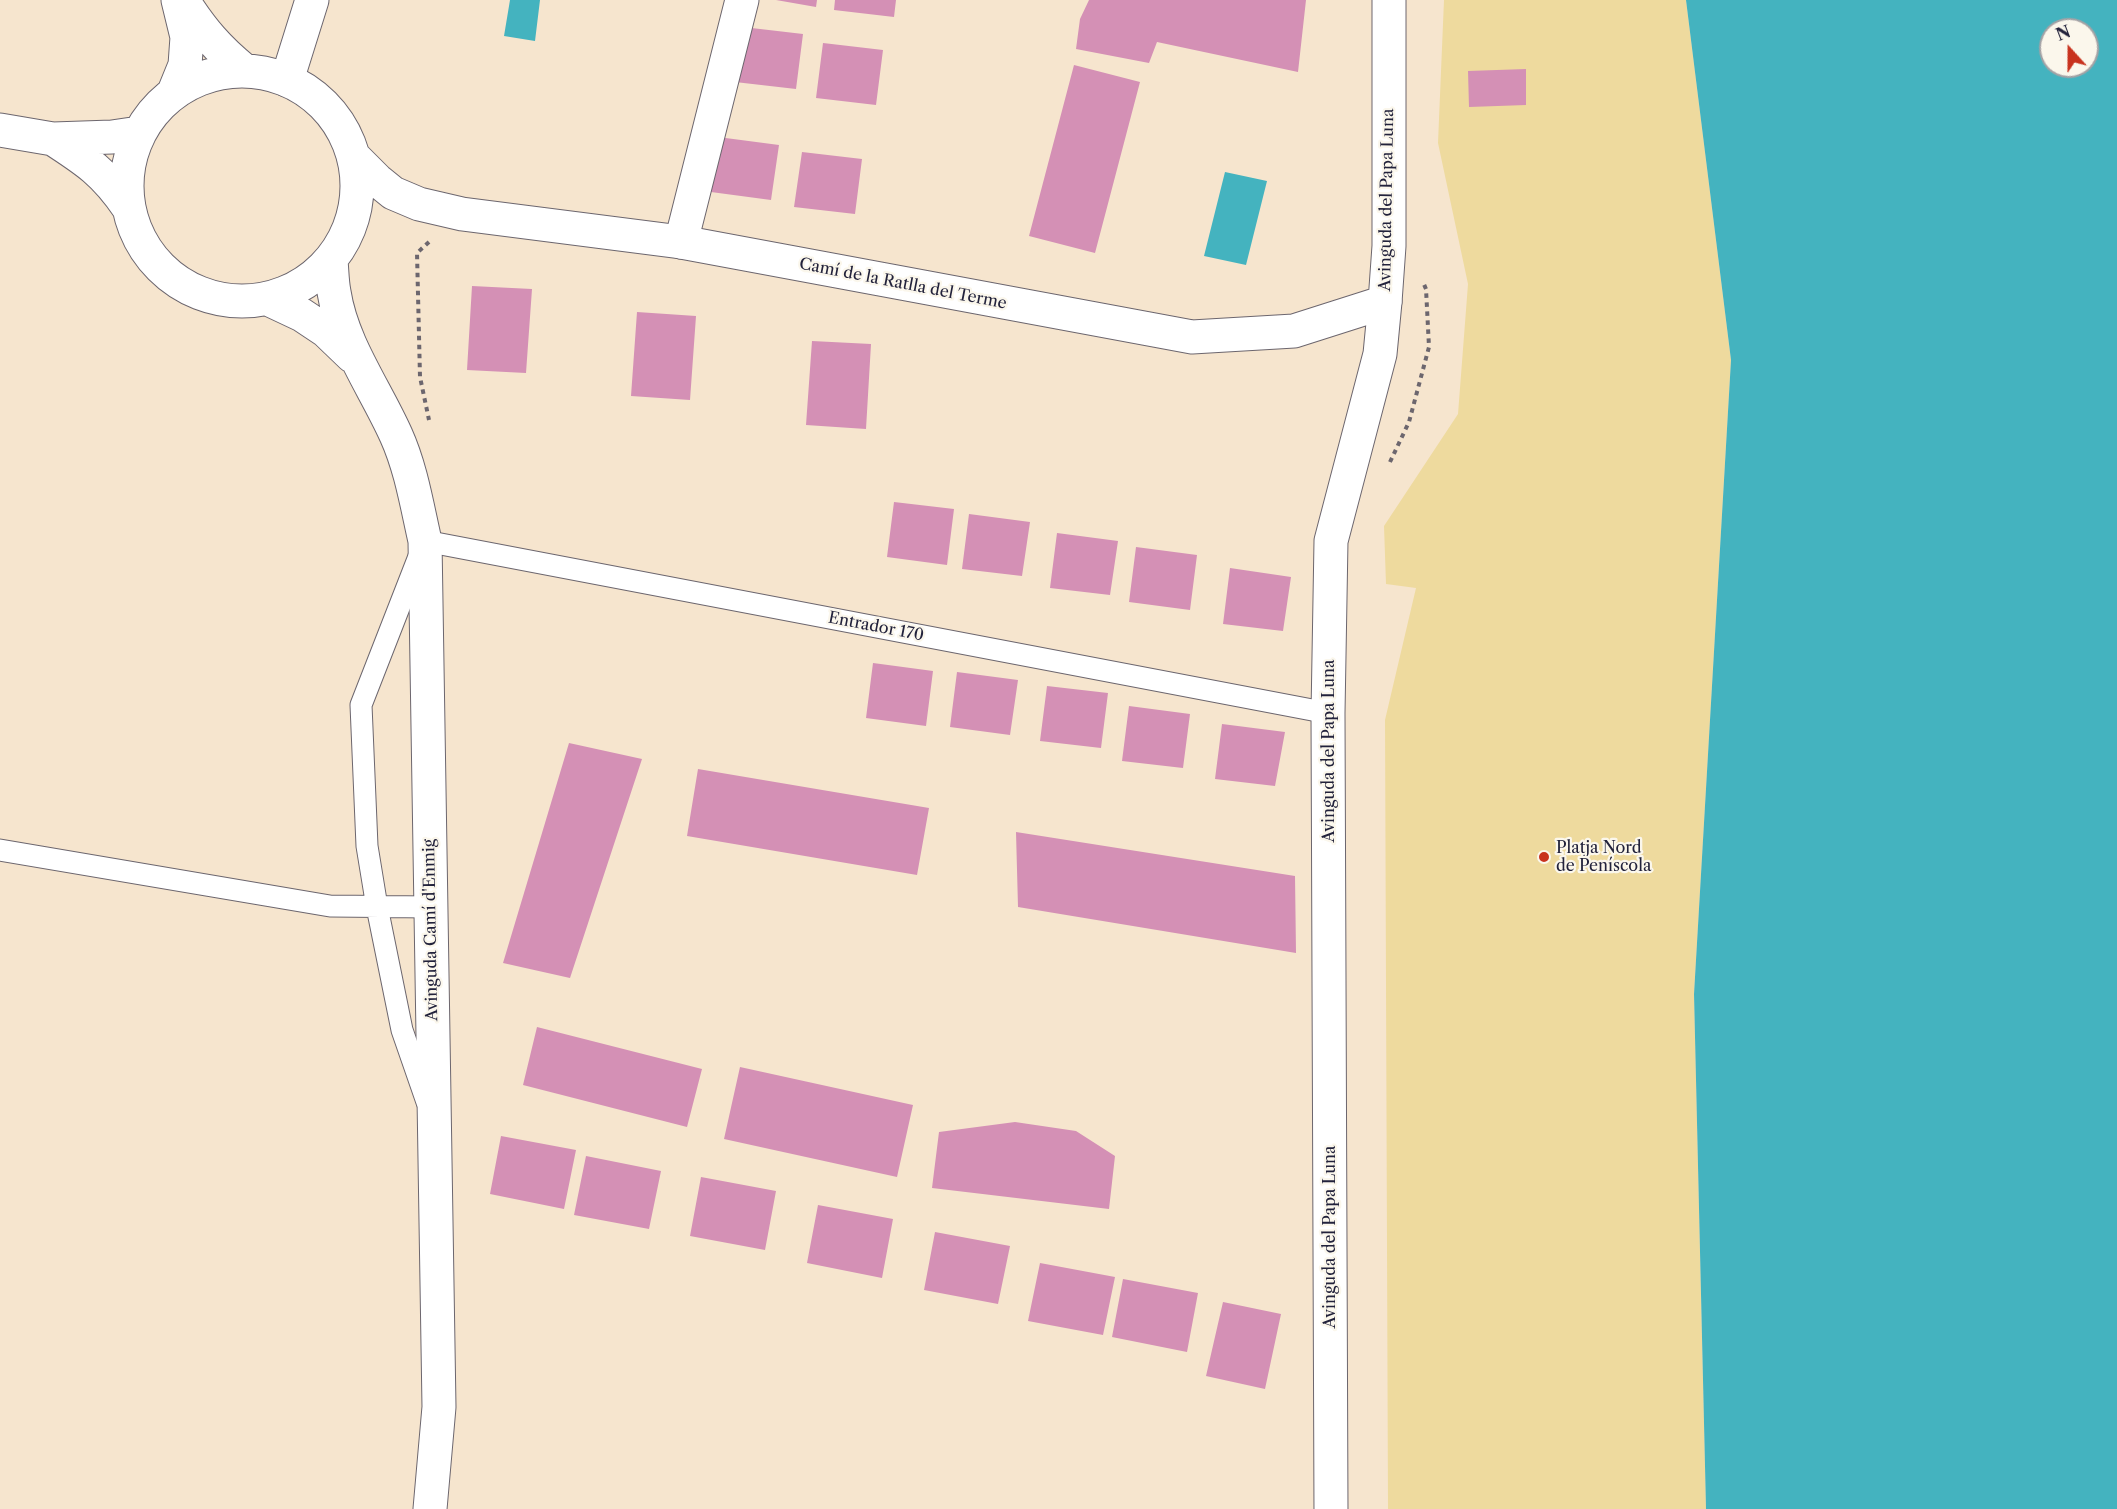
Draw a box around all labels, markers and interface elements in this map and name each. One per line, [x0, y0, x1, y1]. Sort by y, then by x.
north arrow [2039, 18, 2099, 78]
text: N [2053, 21, 2073, 45]
street label: Avinguda del Papa Luna [1376, 108, 1398, 292]
street label: Camí de la Ratlla del Terme [798, 254, 1008, 314]
street label: Entrador 170 [827, 608, 925, 646]
street label: Avinguda del Papa Luna [1319, 659, 1339, 843]
place label: Platja Nord de Peníscola [1556, 838, 1651, 876]
street label: Avinguda Camí d'Enmig [420, 839, 442, 1021]
marker: Platja Nord de Peníscola [1537, 850, 1551, 864]
street label: Avinguda del Papa Luna [1320, 1145, 1340, 1329]

